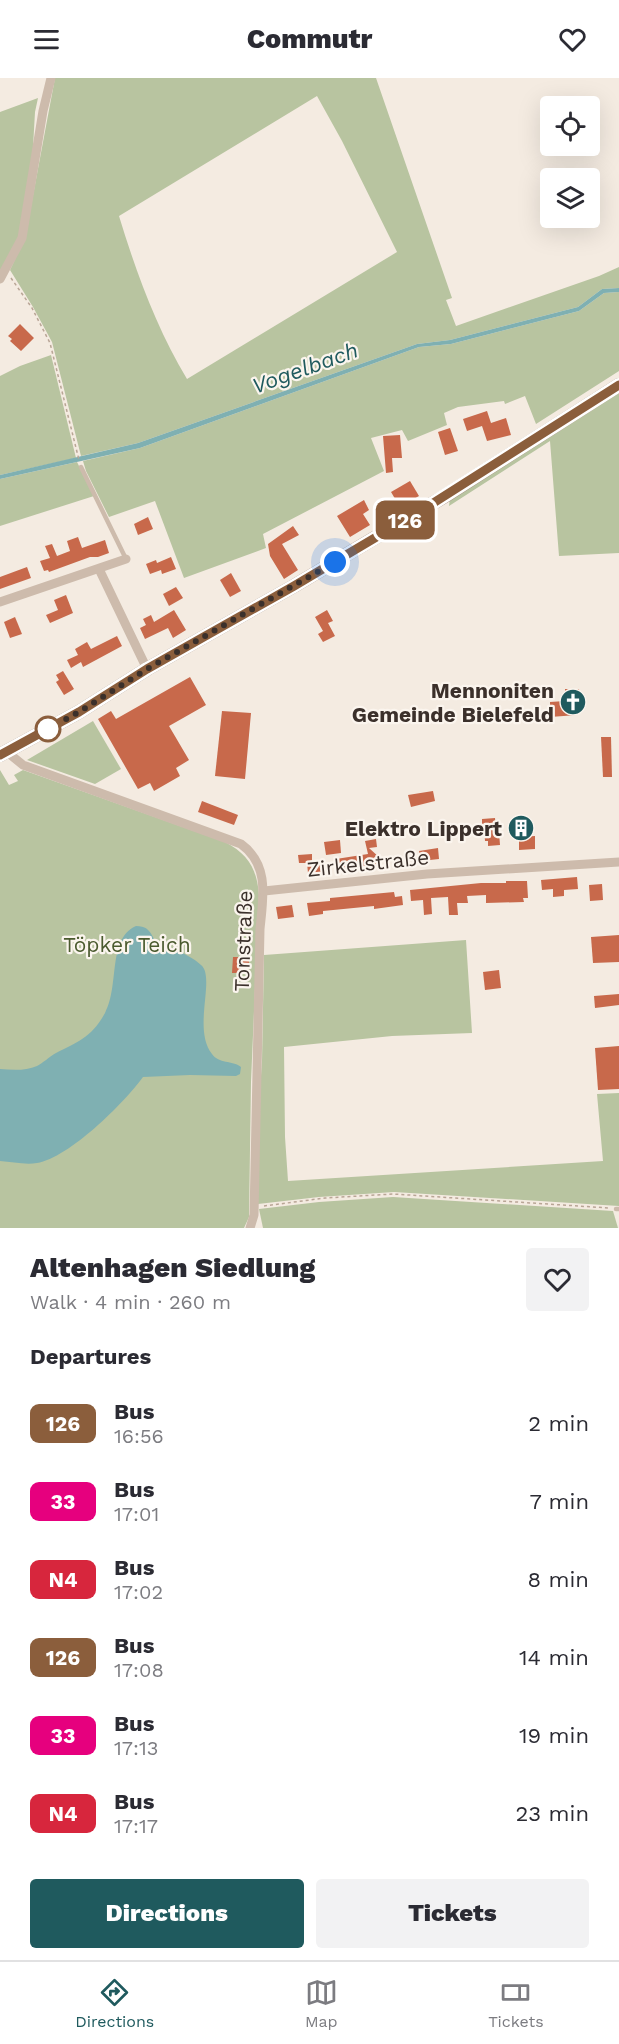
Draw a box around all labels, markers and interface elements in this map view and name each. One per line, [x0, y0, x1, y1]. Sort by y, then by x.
icon: menu [30, 23, 63, 56]
text: Commutr [247, 23, 372, 55]
icon: heart [556, 23, 589, 56]
map controls [540, 96, 600, 228]
button: locate [540, 96, 600, 156]
button: layers [540, 168, 600, 228]
water label: Vogelbach [249, 337, 361, 399]
line badge: 126 [370, 500, 440, 540]
text: 126 [388, 508, 422, 533]
your location [320, 547, 350, 577]
place label: Mennoniten Gemeinde Bielefeld [352, 678, 554, 727]
church icon: Mennoniten Gemeinde Bielefeld [558, 687, 588, 717]
unlabelled marker [35, 716, 61, 742]
building icon: Elektro Lippert [506, 813, 536, 843]
place label: Elektro Lippert [345, 816, 502, 841]
street label: Zirkelstraße [306, 844, 430, 882]
street label: Tonstraße [229, 890, 257, 992]
park label: Töpker Teich [63, 932, 191, 957]
button: heart [526, 1248, 589, 1311]
text: Altenhagen Siedlung [30, 1251, 315, 1284]
text: Walk · 4 min · 260 m [30, 1290, 231, 1314]
text: Departures [30, 1344, 151, 1369]
text: Bus [114, 1399, 154, 1424]
text: 126 [46, 1411, 80, 1436]
text: 2 min [528, 1411, 589, 1436]
text: 16:56 [114, 1424, 164, 1448]
text: Bus [114, 1477, 154, 1502]
text: 33 [51, 1489, 75, 1514]
text: 7 min [529, 1489, 589, 1514]
text: 17:01 [114, 1502, 159, 1526]
text: Bus [114, 1555, 154, 1580]
text: N4 [48, 1567, 78, 1592]
text: 8 min [528, 1567, 589, 1592]
text: 17:02 [114, 1580, 163, 1604]
text: Bus [114, 1633, 154, 1658]
text: 126 [46, 1645, 80, 1670]
text: 14 min [519, 1645, 589, 1670]
text: 17:08 [114, 1658, 164, 1682]
text: Bus [114, 1711, 154, 1736]
text: 33 [51, 1723, 75, 1748]
text: 19 min [519, 1723, 589, 1748]
text: 17:13 [114, 1736, 158, 1760]
text: Bus [114, 1789, 154, 1814]
text: N4 [48, 1801, 78, 1826]
text: 23 min [515, 1801, 589, 1826]
text: 17:17 [114, 1814, 158, 1838]
button: Directions [30, 1879, 304, 1948]
button: Tickets [316, 1879, 589, 1948]
tab: Directions [75, 1976, 154, 2031]
tab: Map [305, 1976, 338, 2031]
tab: Tickets [488, 1976, 544, 2031]

